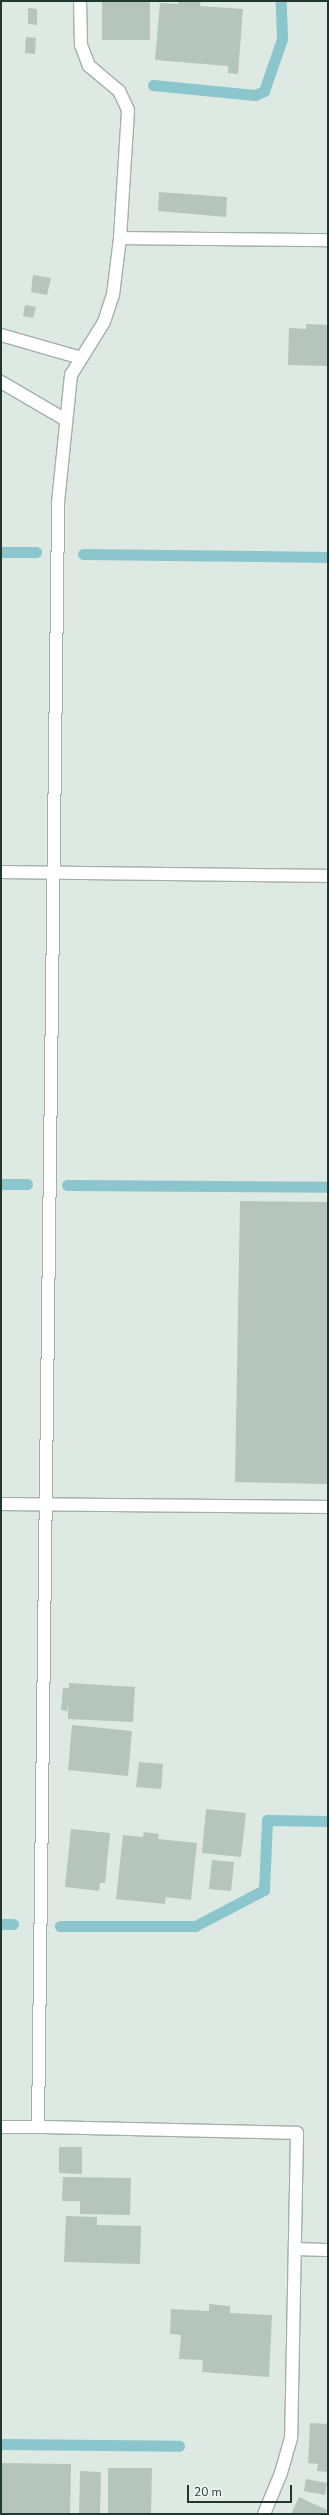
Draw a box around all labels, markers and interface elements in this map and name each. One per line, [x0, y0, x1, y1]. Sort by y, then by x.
scale bar [189, 2477, 294, 2503]
text: 20 m [194, 2484, 222, 2500]

